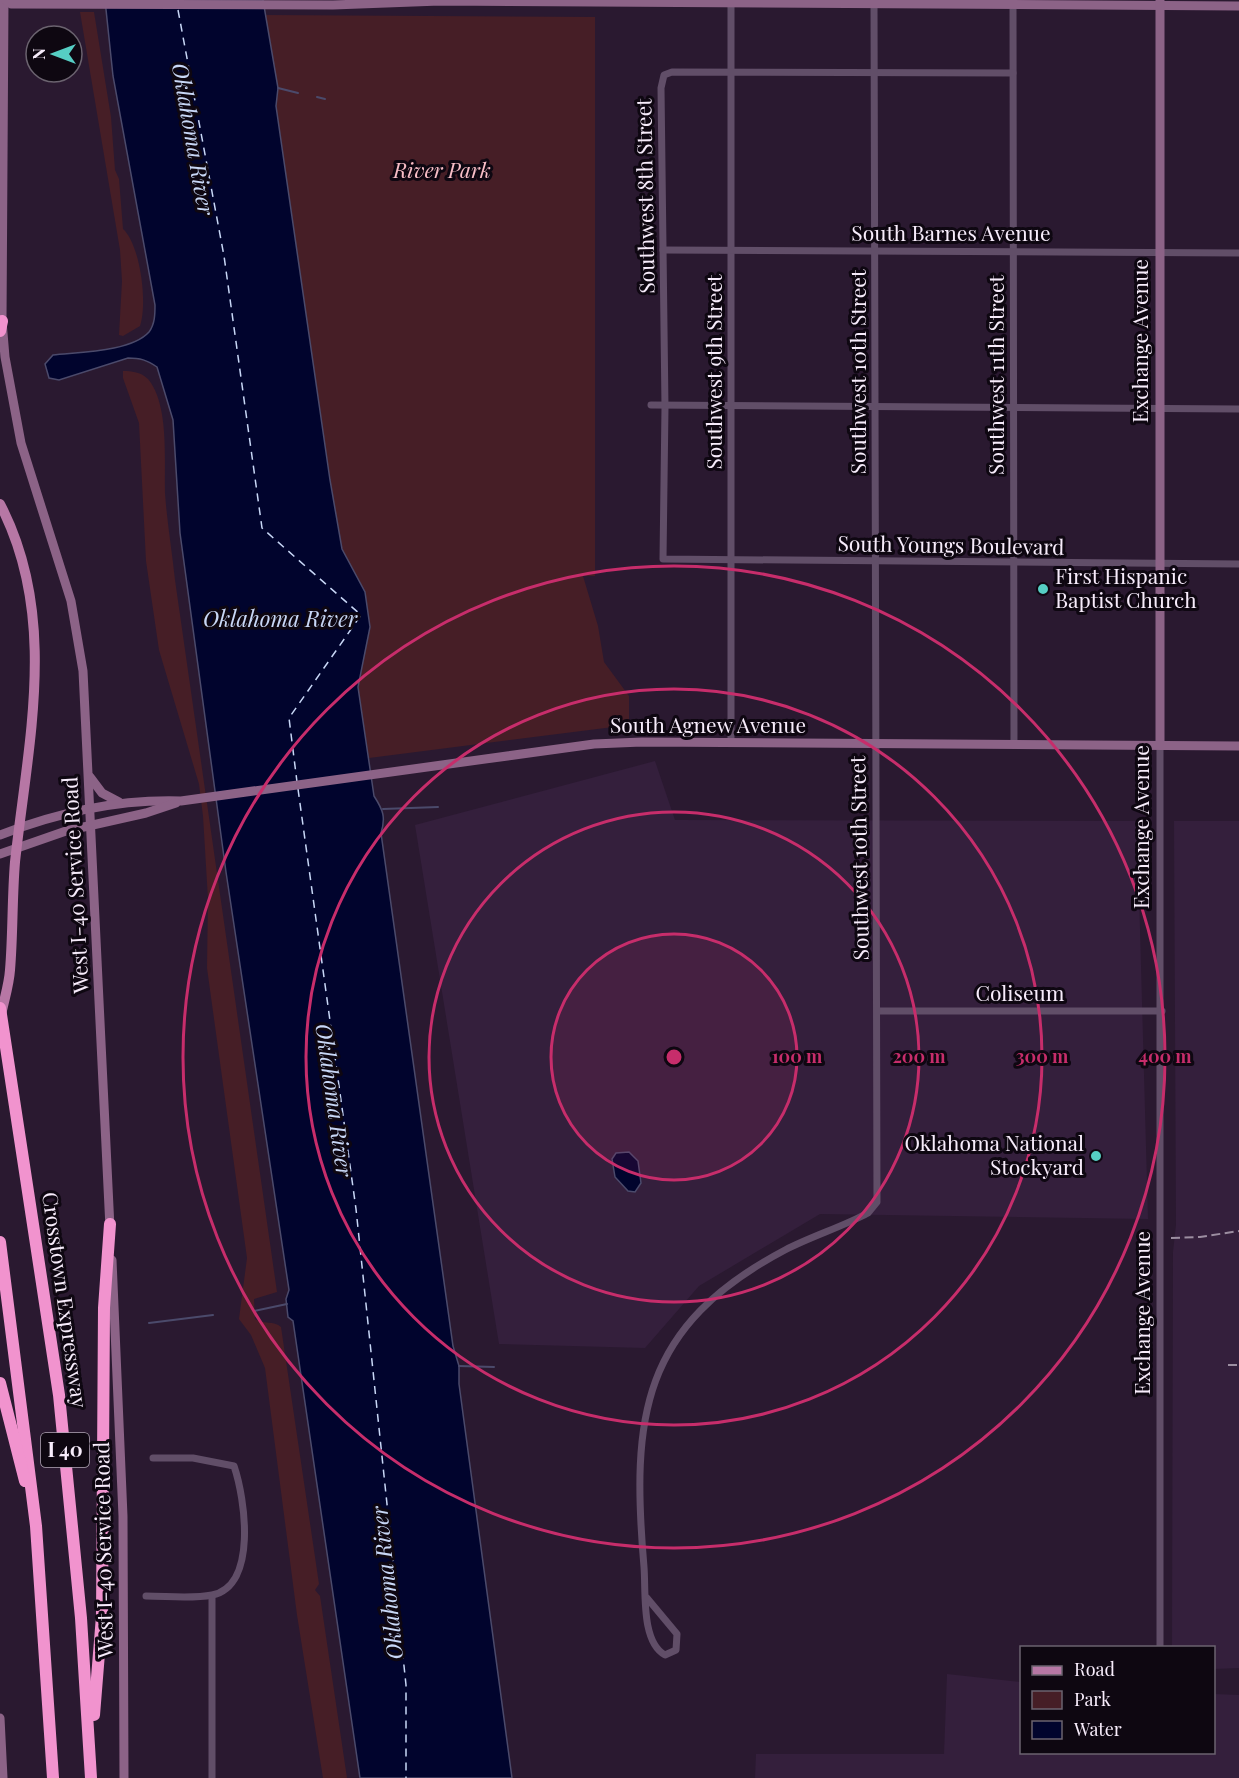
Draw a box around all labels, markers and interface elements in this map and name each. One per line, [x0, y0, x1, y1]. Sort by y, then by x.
north arrow [24, 24, 84, 84]
text: N [28, 48, 49, 60]
water label: Oklahoma River [166, 60, 222, 218]
street label: Southwest 8th Street [628, 98, 660, 294]
park label: River Park [392, 155, 491, 183]
street label: South Barnes Avenue [851, 218, 1051, 246]
street label: Exchange Avenue [1125, 259, 1153, 423]
street label: Southwest 10th Street [843, 269, 871, 474]
street label: Southwest 9th Street [699, 274, 727, 470]
street label: Southwest 11th Street [981, 275, 1009, 475]
street label: South Youngs Boulevard [837, 528, 1065, 560]
place label: First Hispanic Baptist Church [1055, 561, 1197, 613]
marker: First Hispanic Baptist Church [1036, 582, 1050, 596]
water label: Oklahoma River [203, 603, 358, 633]
street label: South Agnew Avenue [610, 710, 806, 738]
street label: Exchange Avenue [1126, 745, 1154, 909]
street label: Southwest 10th Street [842, 755, 874, 961]
street label: West I-40 Service Road [54, 776, 94, 995]
street label: Coliseum [976, 978, 1065, 1006]
water label: Oklahoma River [309, 1021, 361, 1179]
text: 100 m [772, 1044, 823, 1068]
text: 200 m [892, 1044, 946, 1068]
text: 300 m [1016, 1044, 1069, 1068]
text: 400 m [1138, 1044, 1192, 1068]
centre of rings [664, 1047, 684, 1067]
place label: Oklahoma National Stockyard [904, 1128, 1084, 1180]
marker: Oklahoma National Stockyard [1089, 1149, 1103, 1163]
street label: Crosstown Expressway [37, 1190, 95, 1410]
street label: Exchange Avenue [1127, 1231, 1155, 1395]
road number: I 40 [41, 1433, 89, 1467]
street label: West I-40 Service Road [86, 1441, 118, 1660]
water label: Oklahoma River [363, 1504, 409, 1661]
legend [1020, 1646, 1215, 1754]
text: Road [1074, 1657, 1115, 1681]
text: Park [1074, 1687, 1111, 1711]
text: Water [1073, 1717, 1122, 1741]

